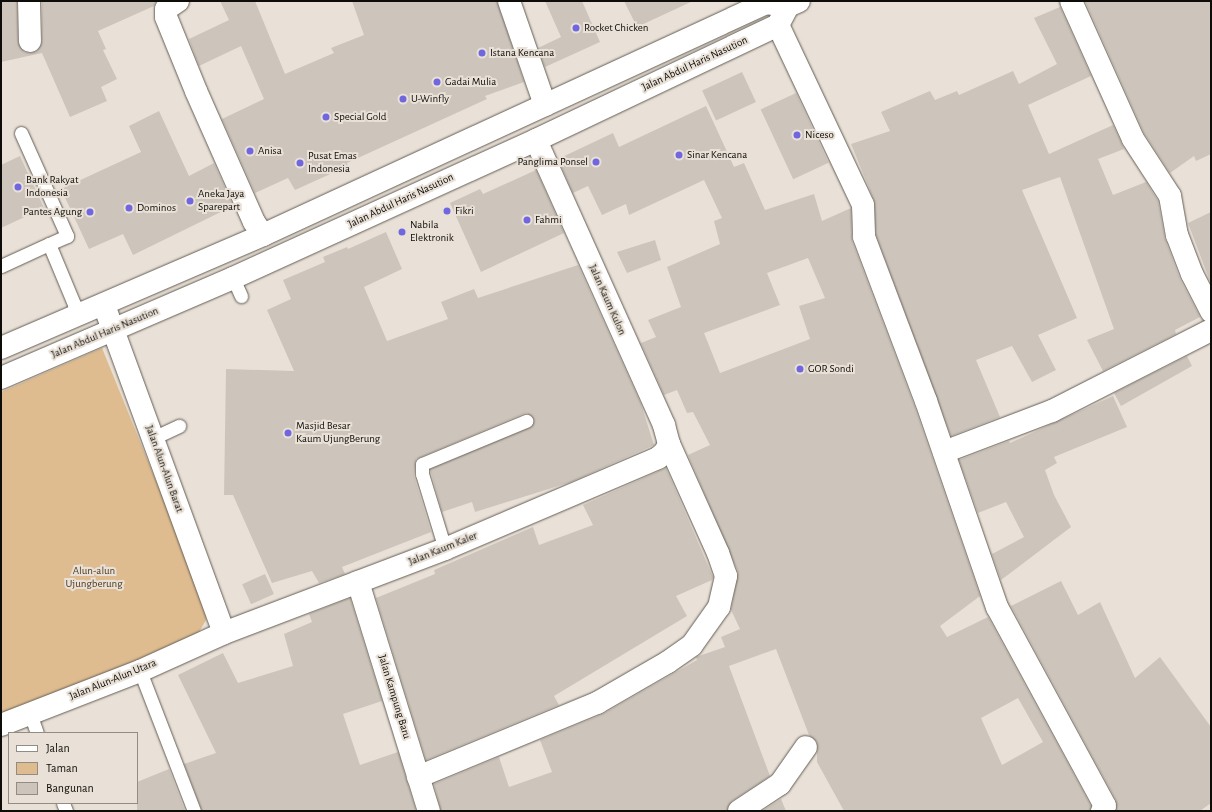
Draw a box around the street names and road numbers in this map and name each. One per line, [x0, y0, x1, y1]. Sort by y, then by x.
street label: Jalan Abdul Haris Nasution [640, 34, 750, 94]
street label: Jalan Abdul Haris Nasution [346, 171, 456, 231]
street label: Jalan Kaum Kulon [586, 263, 628, 337]
street label: Jalan Abdul Haris Nasution [50, 304, 160, 362]
street label: Jalan Alun-Alun Barat [142, 424, 186, 514]
street label: Jalan Kaum Kaler [407, 529, 479, 569]
street label: Jalan Kampung Baru [375, 653, 413, 741]
street label: Jalan Alun-Alun Utara [68, 657, 158, 703]

